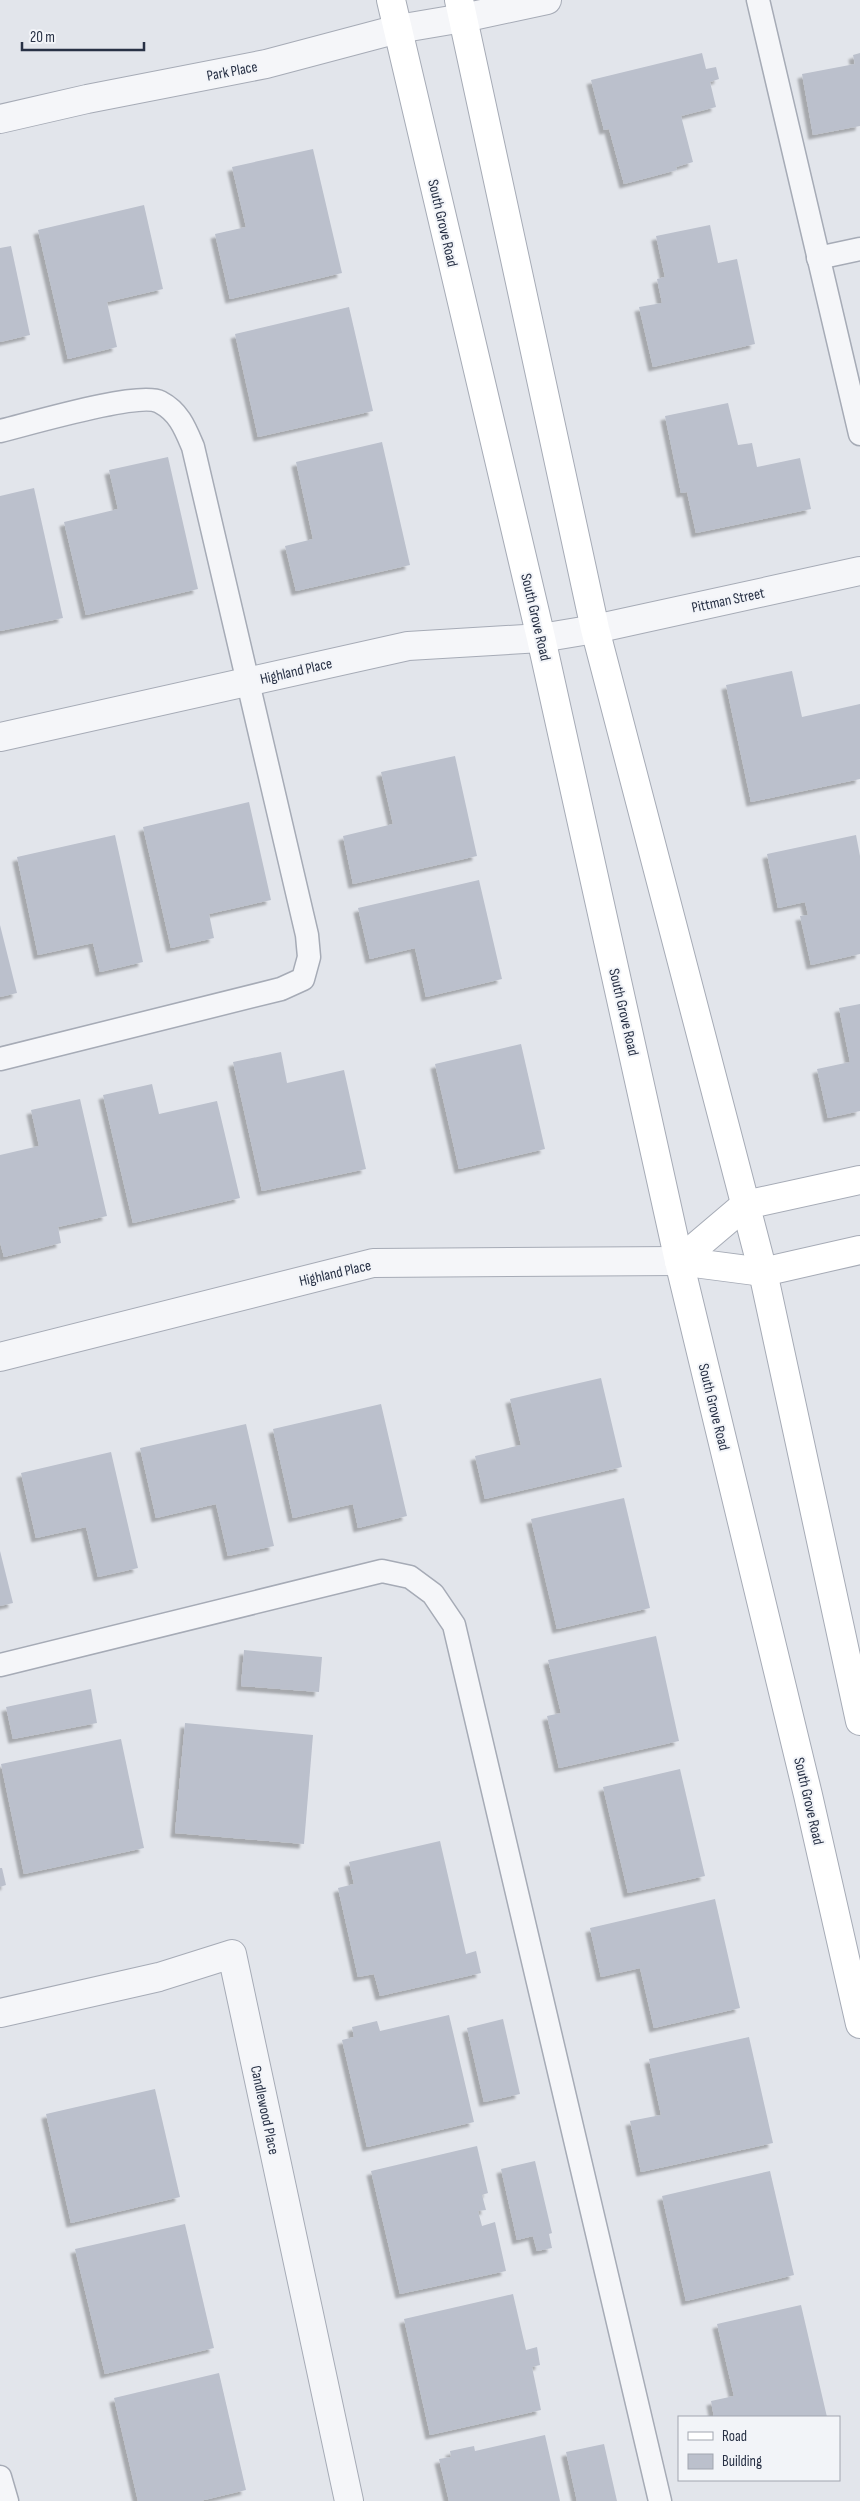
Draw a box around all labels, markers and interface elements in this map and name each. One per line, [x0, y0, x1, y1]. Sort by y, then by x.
scale bar [22, 20, 145, 52]
text: 20 m [30, 28, 55, 47]
street label: Park Place [205, 57, 259, 86]
street label: South Grove Road [423, 178, 462, 269]
street label: South Grove Road [516, 572, 555, 663]
street label: Pittman Street [690, 583, 767, 617]
street label: Highland Place [258, 654, 334, 689]
street label: South Grove Road [604, 967, 643, 1058]
street label: Highland Place [297, 1256, 373, 1291]
street label: South Grove Road [694, 1362, 734, 1453]
street label: South Grove Road [789, 1756, 828, 1847]
street label: Candlewood Place [246, 2064, 283, 2156]
legend [678, 2416, 840, 2481]
text: Road [722, 2427, 747, 2446]
text: Building [722, 2452, 762, 2471]

